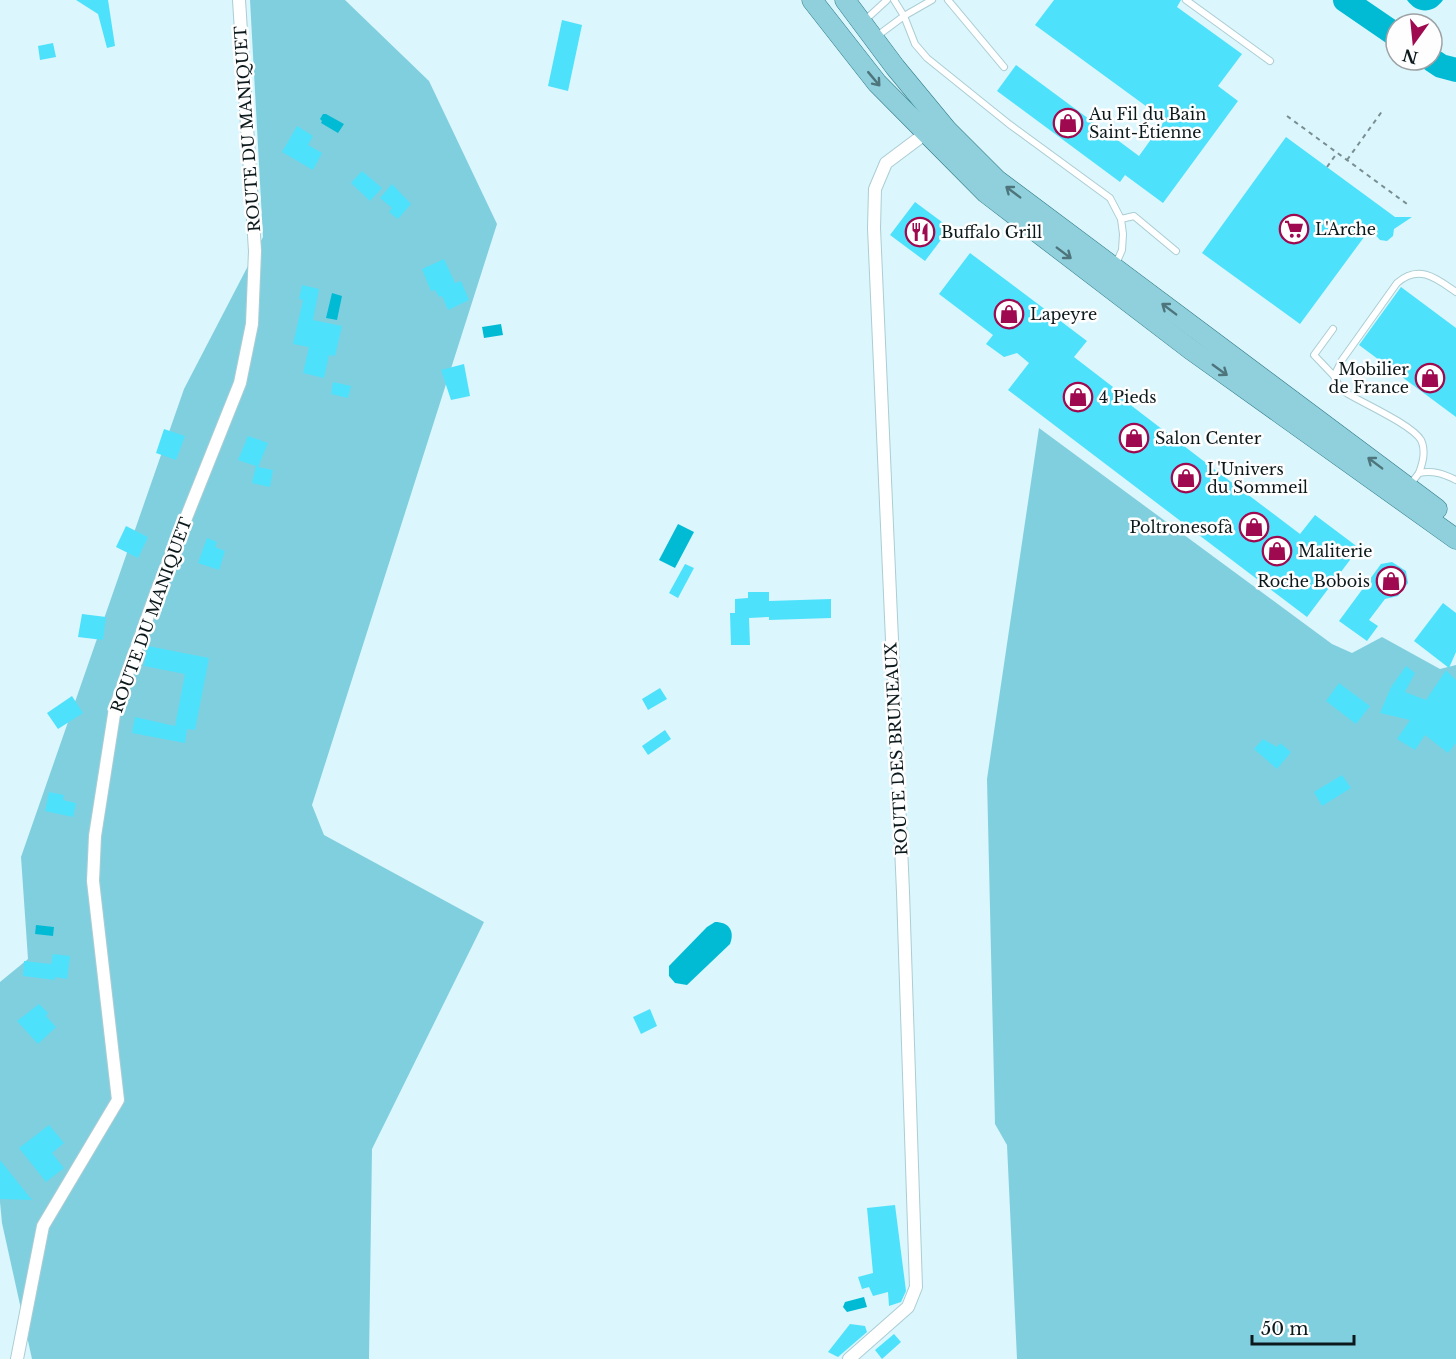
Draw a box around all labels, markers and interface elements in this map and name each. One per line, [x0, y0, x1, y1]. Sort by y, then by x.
north arrow [1384, 12, 1444, 72]
street label: ROUTE DU MANIQUET [230, 25, 264, 233]
text: N [1400, 45, 1420, 68]
one-way arrow [867, 71, 880, 87]
place label: Au Fil du Bain Saint-Étienne [1088, 104, 1206, 142]
shop icon: Au Fil du Bain Saint-Étienne [1052, 107, 1084, 139]
one-way arrow [1005, 185, 1021, 198]
supermarket icon: L'Arche [1278, 213, 1310, 245]
restaurant icon: Buffalo Grill [904, 216, 936, 248]
place label: L'Arche [1315, 219, 1376, 239]
place label: Buffalo Grill [941, 222, 1042, 242]
one-way arrow [1056, 246, 1072, 259]
shop icon: Lapeyre [993, 298, 1025, 330]
one-way arrow [1161, 302, 1177, 315]
place label: Lapeyre [1030, 304, 1097, 324]
place label: Mobilier de France [1329, 359, 1409, 397]
shop icon: Mobilier de France [1414, 362, 1446, 394]
one-way arrow [1211, 364, 1227, 376]
shop icon: 4 Pieds [1062, 381, 1094, 413]
place label: 4 Pieds [1099, 387, 1157, 407]
shop icon: Salon Center [1118, 422, 1150, 454]
place label: Salon Center [1155, 428, 1262, 448]
one-way arrow [1368, 457, 1384, 469]
place label: L'Univers du Sommeil [1207, 459, 1308, 497]
shop icon: L'Univers du Sommeil [1170, 462, 1202, 494]
shop icon: Poltronesofà [1238, 511, 1270, 543]
street label: ROUTE DU MANIQUET [106, 515, 196, 715]
place label: Poltronesofà [1129, 517, 1233, 537]
shop icon: Maliterie [1261, 535, 1293, 567]
place label: Maliterie [1298, 541, 1372, 561]
shop icon: Roche Bobois [1375, 565, 1407, 597]
place label: Roche Bobois [1257, 571, 1370, 591]
street label: ROUTE DES BRUNEAUX [880, 641, 912, 856]
scale bar [1252, 1308, 1354, 1346]
text: 50 m [1261, 1318, 1309, 1340]

